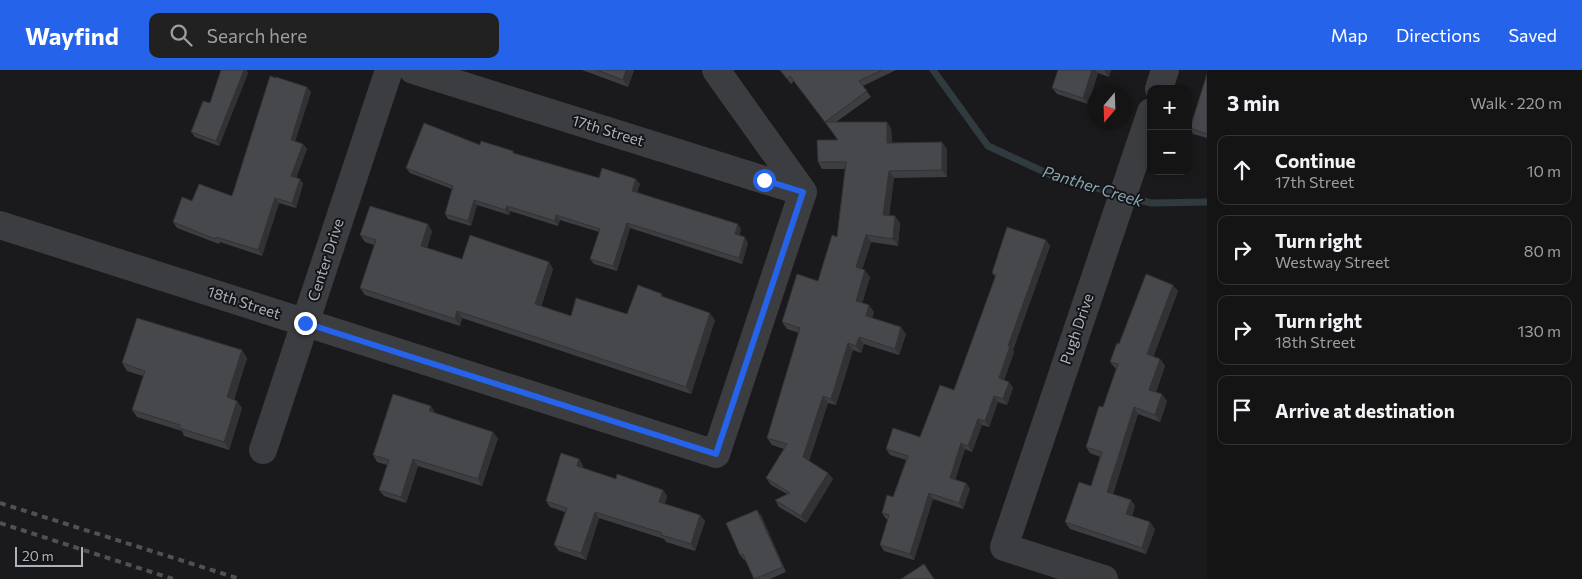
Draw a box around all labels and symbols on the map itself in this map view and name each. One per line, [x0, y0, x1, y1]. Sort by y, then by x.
north arrow [1087, 85, 1132, 130]
street label: 17th Street [570, 111, 646, 150]
water label: Panther Creek [1041, 161, 1146, 210]
route start [753, 169, 776, 192]
street label: Center Drive [303, 216, 347, 303]
street label: 18th Street [206, 282, 283, 322]
street label: Pugh Drive [1056, 291, 1097, 366]
route end [294, 312, 317, 335]
scale bar [15, 544, 82, 567]

